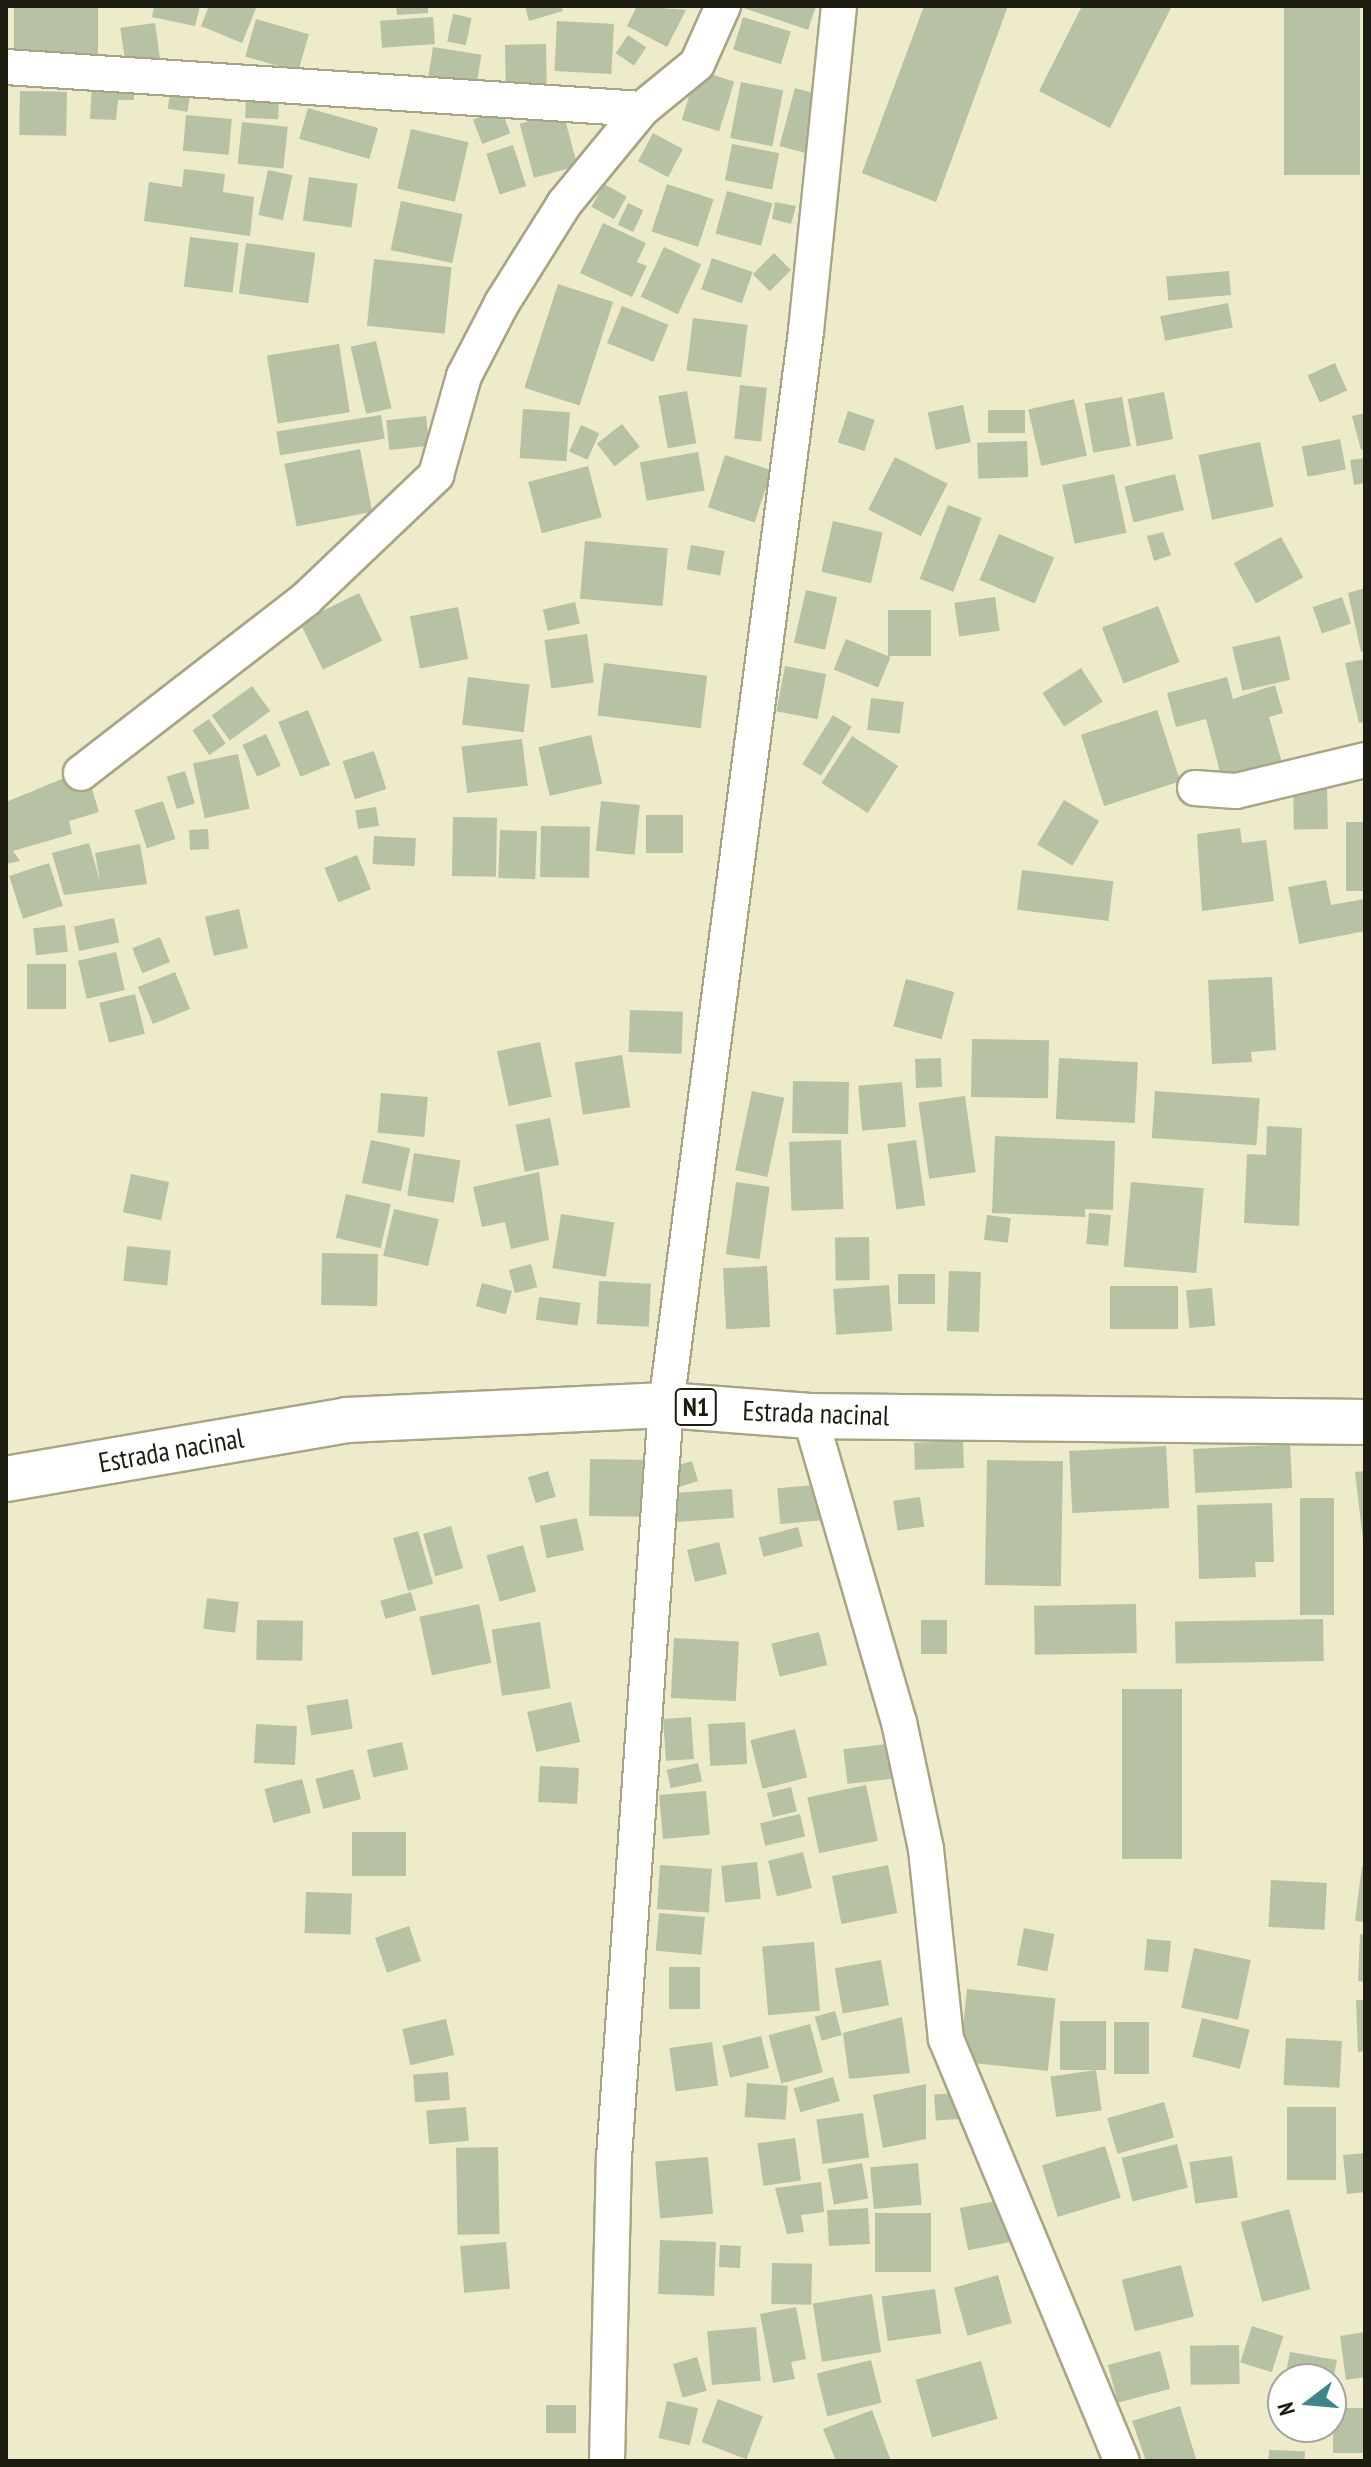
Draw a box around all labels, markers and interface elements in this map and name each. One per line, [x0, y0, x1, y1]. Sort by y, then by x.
road number: N1 [674, 1385, 718, 1429]
street label: Estrada nacinal [742, 1394, 890, 1432]
street label: Estrada nacinal [96, 1421, 246, 1479]
north arrow [1267, 2363, 1347, 2443]
text: N [1271, 2399, 1301, 2419]

